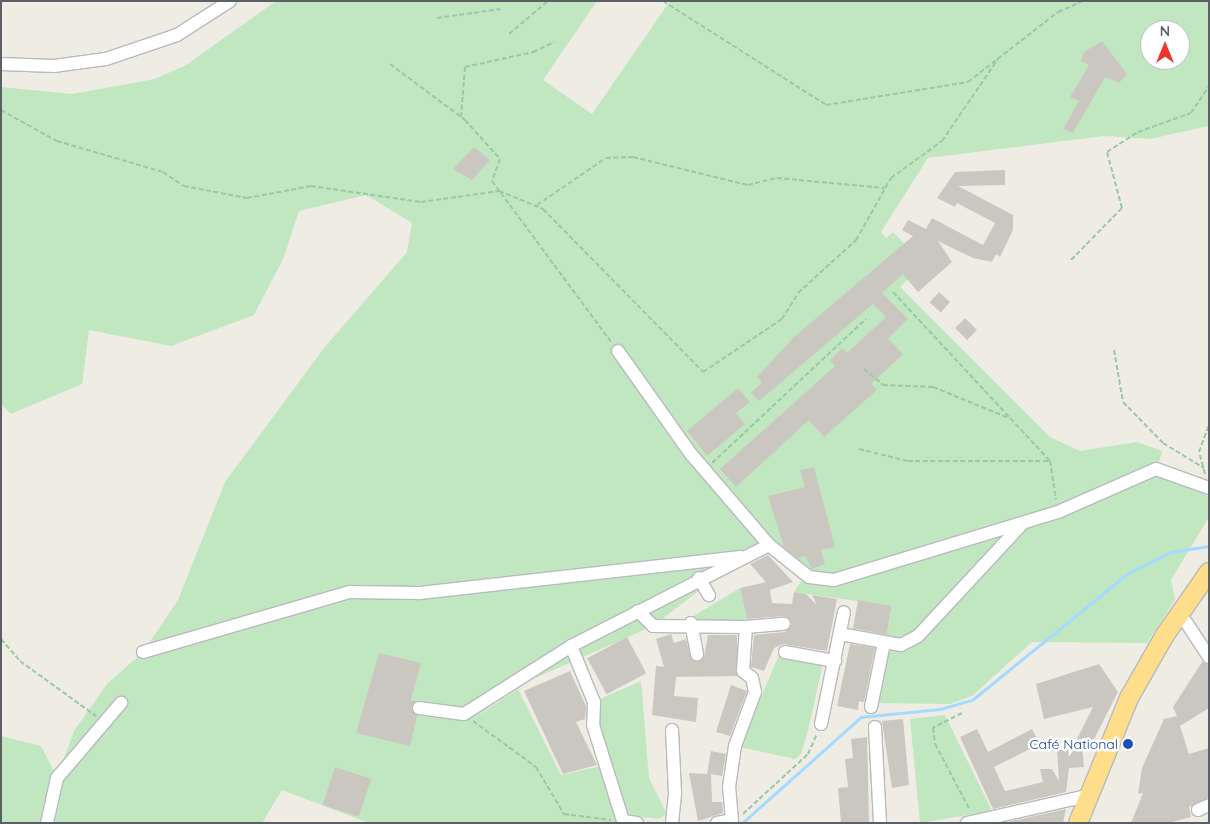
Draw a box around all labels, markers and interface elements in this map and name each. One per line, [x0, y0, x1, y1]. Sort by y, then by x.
north arrow [1140, 20, 1190, 70]
text: N [1160, 22, 1170, 40]
place label: Café National [1029, 736, 1118, 752]
marker: Café National [1122, 738, 1134, 750]

